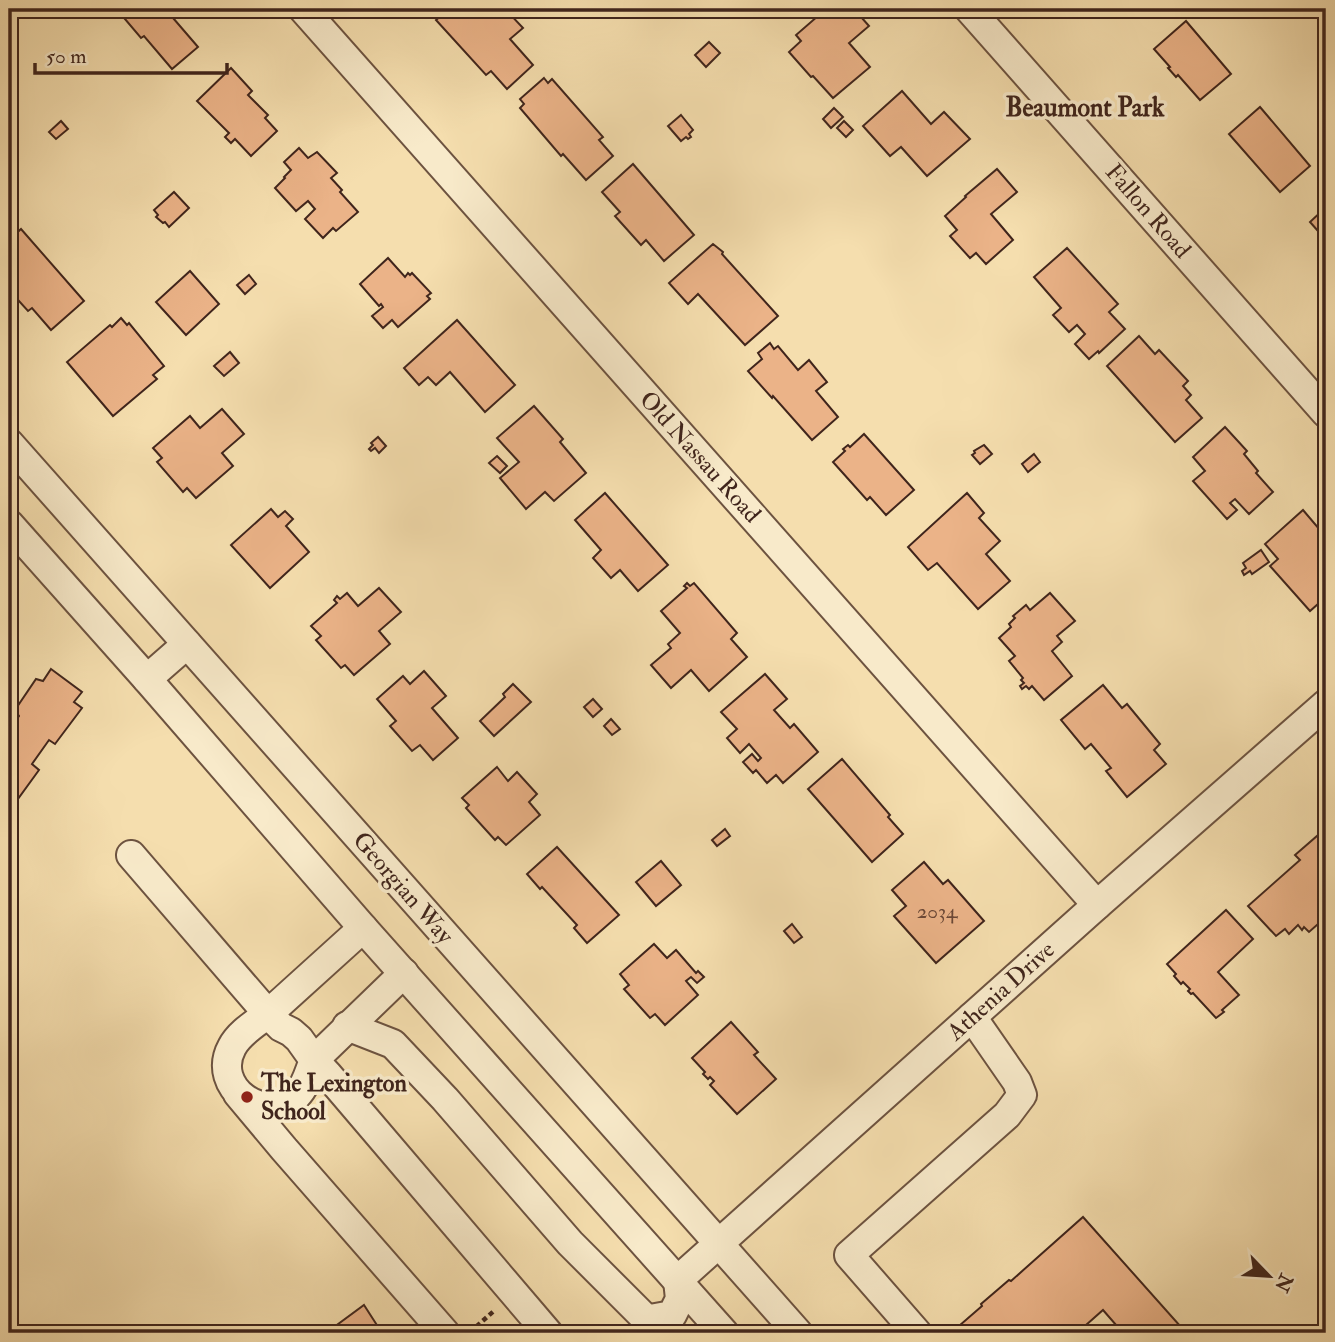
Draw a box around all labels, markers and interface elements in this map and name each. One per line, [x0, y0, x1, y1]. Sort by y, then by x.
scale bar [35, 32, 228, 76]
text: 50 m [46, 43, 87, 70]
district label: Beaumont Park [1005, 92, 1165, 124]
street label: Fallon Road [1098, 157, 1198, 265]
street label: Old Nassau Road [633, 385, 768, 530]
street label: Georgian Way [346, 826, 460, 951]
house number: 2034 [917, 898, 959, 925]
street label: Athenia Drive [940, 935, 1061, 1048]
place label: The Lexington School [260, 1068, 407, 1127]
marker: The Lexington School [239, 1089, 255, 1105]
north arrow [1234, 1240, 1304, 1310]
text: N [1269, 1269, 1298, 1296]

